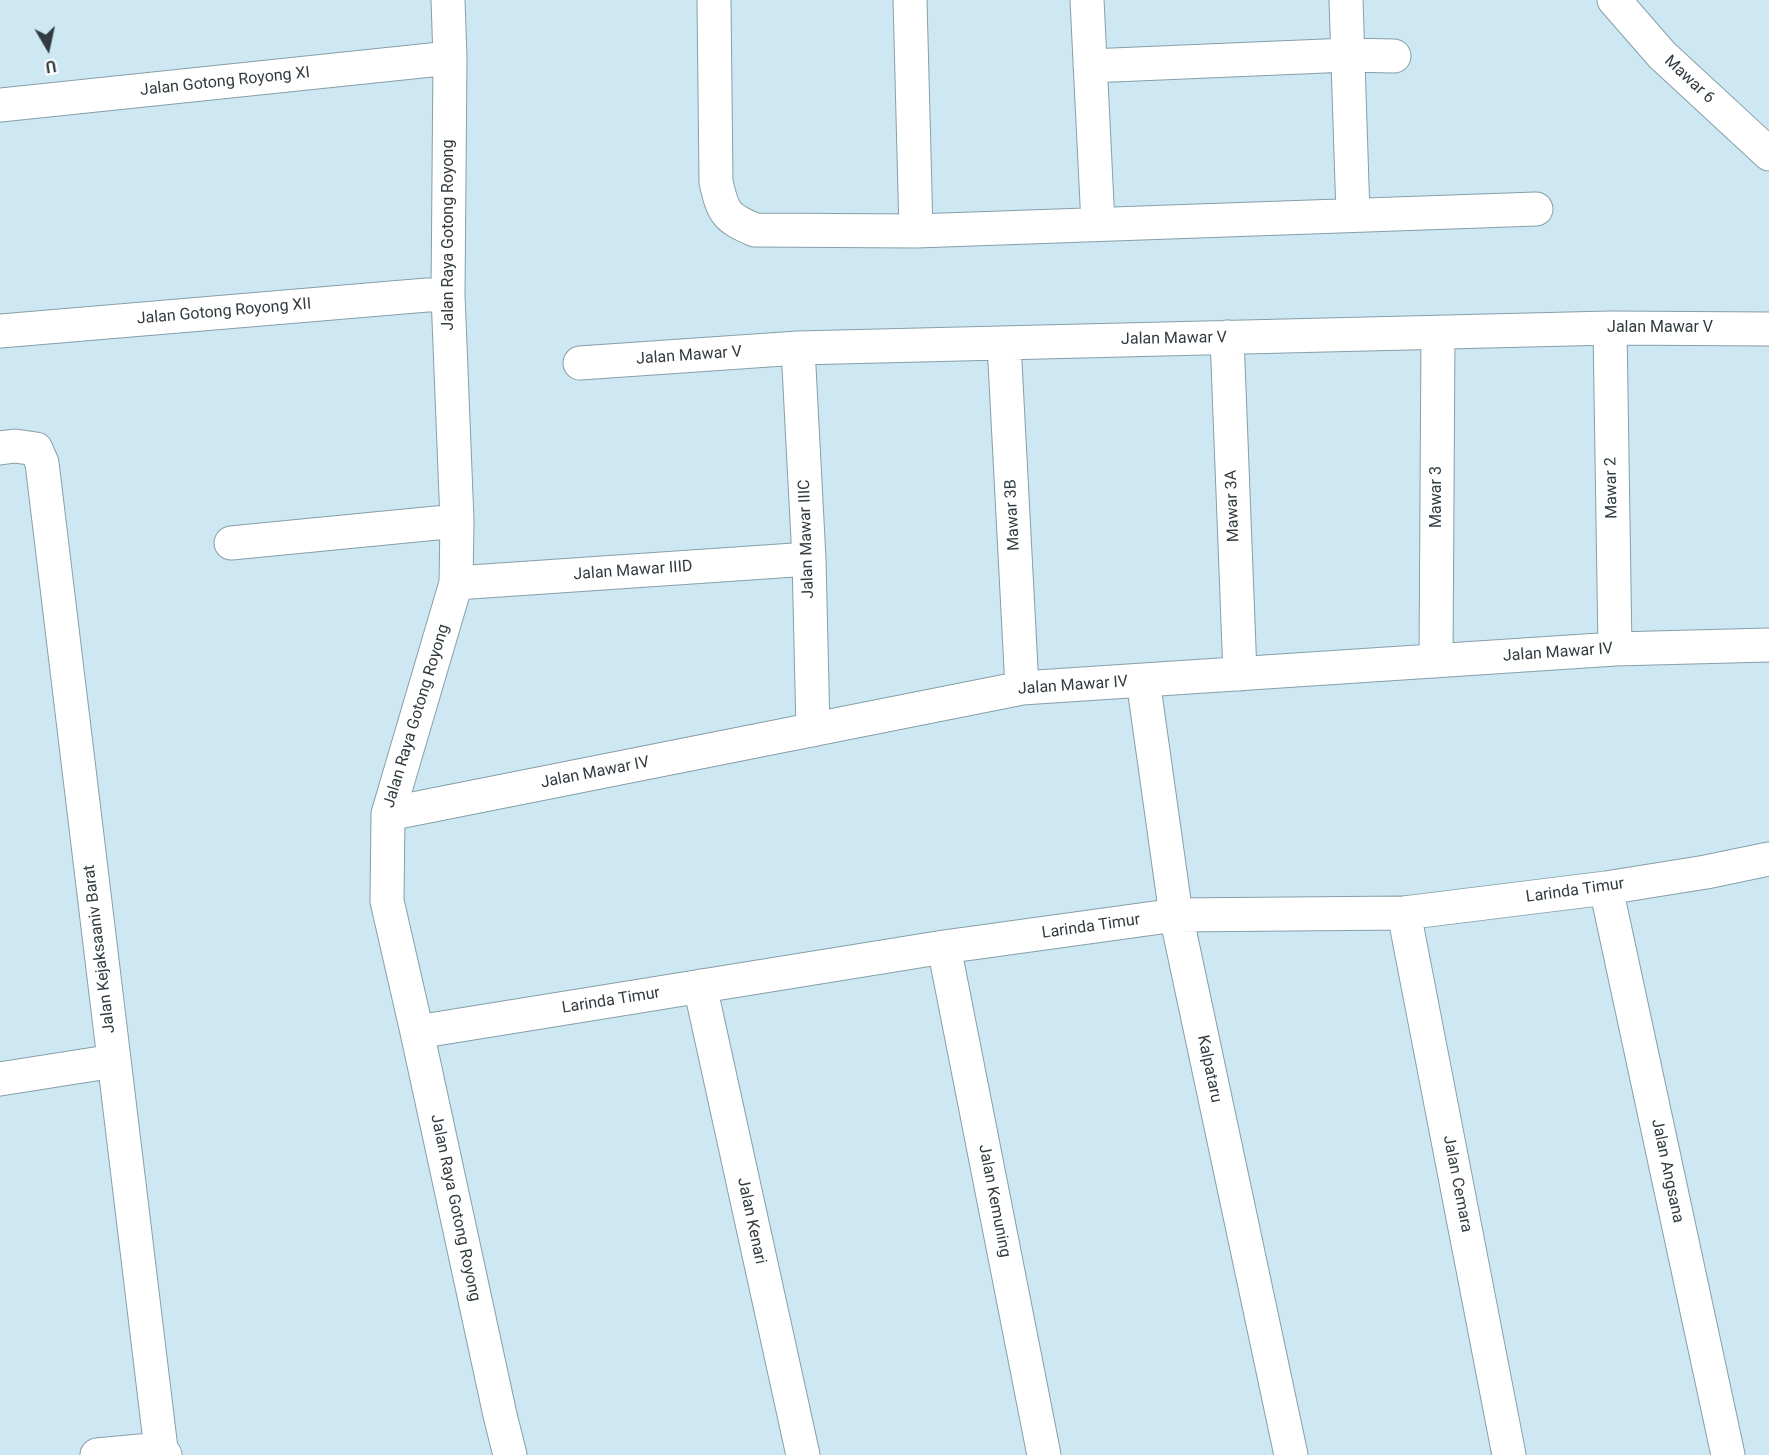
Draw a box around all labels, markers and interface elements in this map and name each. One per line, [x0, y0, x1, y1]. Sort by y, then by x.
north arrow [18, 18, 78, 78]
street label: Mawar 6 [1660, 52, 1718, 108]
text: U [44, 56, 58, 76]
street label: Jalan Gotong Royong XI [139, 64, 311, 100]
street label: Jalan Raya Gotong Royong [439, 140, 459, 330]
street label: Jalan Gotong Royong XII [136, 295, 312, 329]
street label: Jalan Mawar V [1607, 318, 1713, 338]
street label: Jalan Mawar V [1121, 328, 1227, 350]
street label: Jalan Mawar V [636, 343, 742, 369]
street label: Mawar 2 [1602, 457, 1622, 519]
street label: Mawar 3 [1427, 466, 1447, 528]
street label: Mawar 3A [1222, 470, 1244, 542]
street label: Jalan Mawar IIIC [795, 479, 819, 599]
street label: Mawar 3B [1002, 479, 1024, 551]
street label: Jalan Mawar IIID [573, 557, 693, 585]
street label: Jalan Raya Gotong Royong [380, 622, 454, 810]
street label: Jalan Mawar IV [1502, 640, 1614, 666]
street label: Jalan Mawar IV [1017, 673, 1129, 699]
street label: Jalan Mawar IV [539, 753, 651, 793]
street label: Jalan Kejaksaaniv Barat [80, 864, 120, 1034]
street label: Larinda Timur [1525, 875, 1625, 907]
street label: Larinda Timur [1041, 911, 1141, 943]
street label: Larinda Timur [561, 984, 661, 1018]
street label: Kalpataru [1192, 1034, 1226, 1104]
street label: Jalan Raya Gotong Royong [426, 1113, 484, 1303]
street label: Jalan Angsana [1647, 1117, 1687, 1225]
street label: Jalan Cemara [1438, 1134, 1476, 1234]
street label: Jalan Kemuning [974, 1143, 1014, 1259]
street label: Jalan Kenari [732, 1176, 770, 1266]

